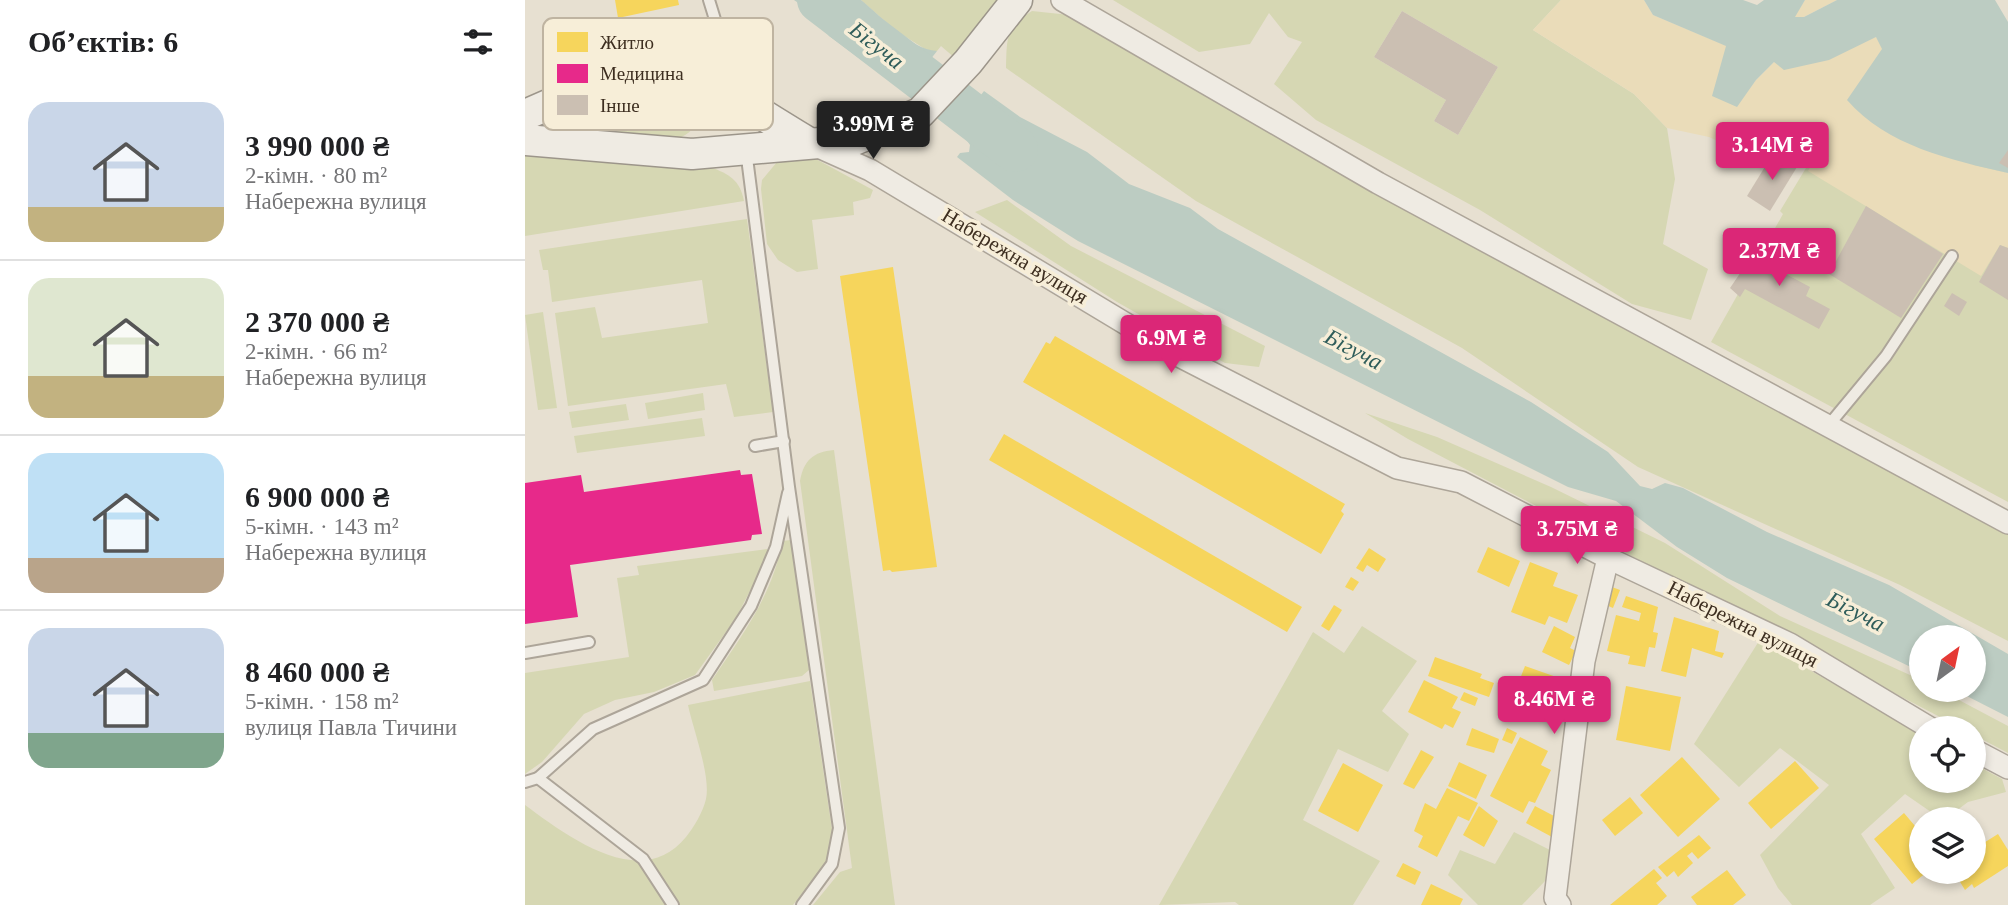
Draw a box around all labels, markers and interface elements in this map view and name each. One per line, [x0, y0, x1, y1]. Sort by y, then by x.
water label: Бігуча [844, 16, 909, 74]
legend [543, 18, 773, 130]
icon: filters [459, 23, 497, 61]
text: Об’єктів: 6 [28, 25, 178, 58]
text: Житло [600, 32, 654, 53]
text: Медицина [600, 63, 684, 84]
text: Інше [600, 95, 640, 116]
pin: 3.99M ₴ [808, 102, 938, 161]
text: 3.99M ₴ [833, 111, 913, 136]
pin: 3.14M ₴ [1707, 122, 1837, 182]
text: 3 990 000 ₴ [245, 129, 389, 162]
icon: home [84, 130, 168, 214]
text: 3.14M ₴ [1732, 132, 1812, 157]
text: 2-кімн. · 80 m² [245, 163, 387, 188]
text: Набережна вулиця [245, 189, 427, 214]
street label: Набережна вулиця [938, 203, 1093, 309]
pin: 2.37M ₴ [1714, 229, 1844, 288]
text: 2.37M ₴ [1739, 238, 1819, 263]
text: 2 370 000 ₴ [245, 305, 389, 338]
icon: home [84, 306, 168, 390]
pin: 6.9M ₴ [1114, 316, 1228, 375]
water label: Бігуча [1320, 323, 1387, 375]
text: 6.9M ₴ [1137, 325, 1206, 350]
text: 2-кімн. · 66 m² [245, 339, 387, 364]
text: Набережна вулиця [245, 365, 427, 390]
text: 6 900 000 ₴ [245, 480, 389, 513]
icon: home [84, 481, 168, 565]
pin: 3.75M ₴ [1512, 506, 1642, 566]
text: 5-кімн. · 143 m² [245, 514, 399, 539]
text: 3.75M ₴ [1537, 516, 1617, 541]
text: Набережна вулиця [245, 540, 427, 565]
street label: Набережна вулиця [1664, 576, 1823, 672]
water label: Бігуча [1822, 586, 1889, 637]
north arrow [1909, 625, 1986, 702]
map controls [1909, 625, 1986, 884]
text: 8 460 000 ₴ [245, 655, 389, 688]
icon: home [84, 656, 168, 740]
pin: 8.46M ₴ [1489, 676, 1619, 736]
text: 8.46M ₴ [1514, 686, 1594, 711]
text: 5-кімн. · 158 m² [245, 689, 399, 714]
text: вулиця Павла Тичини [245, 715, 457, 740]
button: locate [1909, 716, 1986, 793]
button: layers [1909, 807, 1986, 884]

